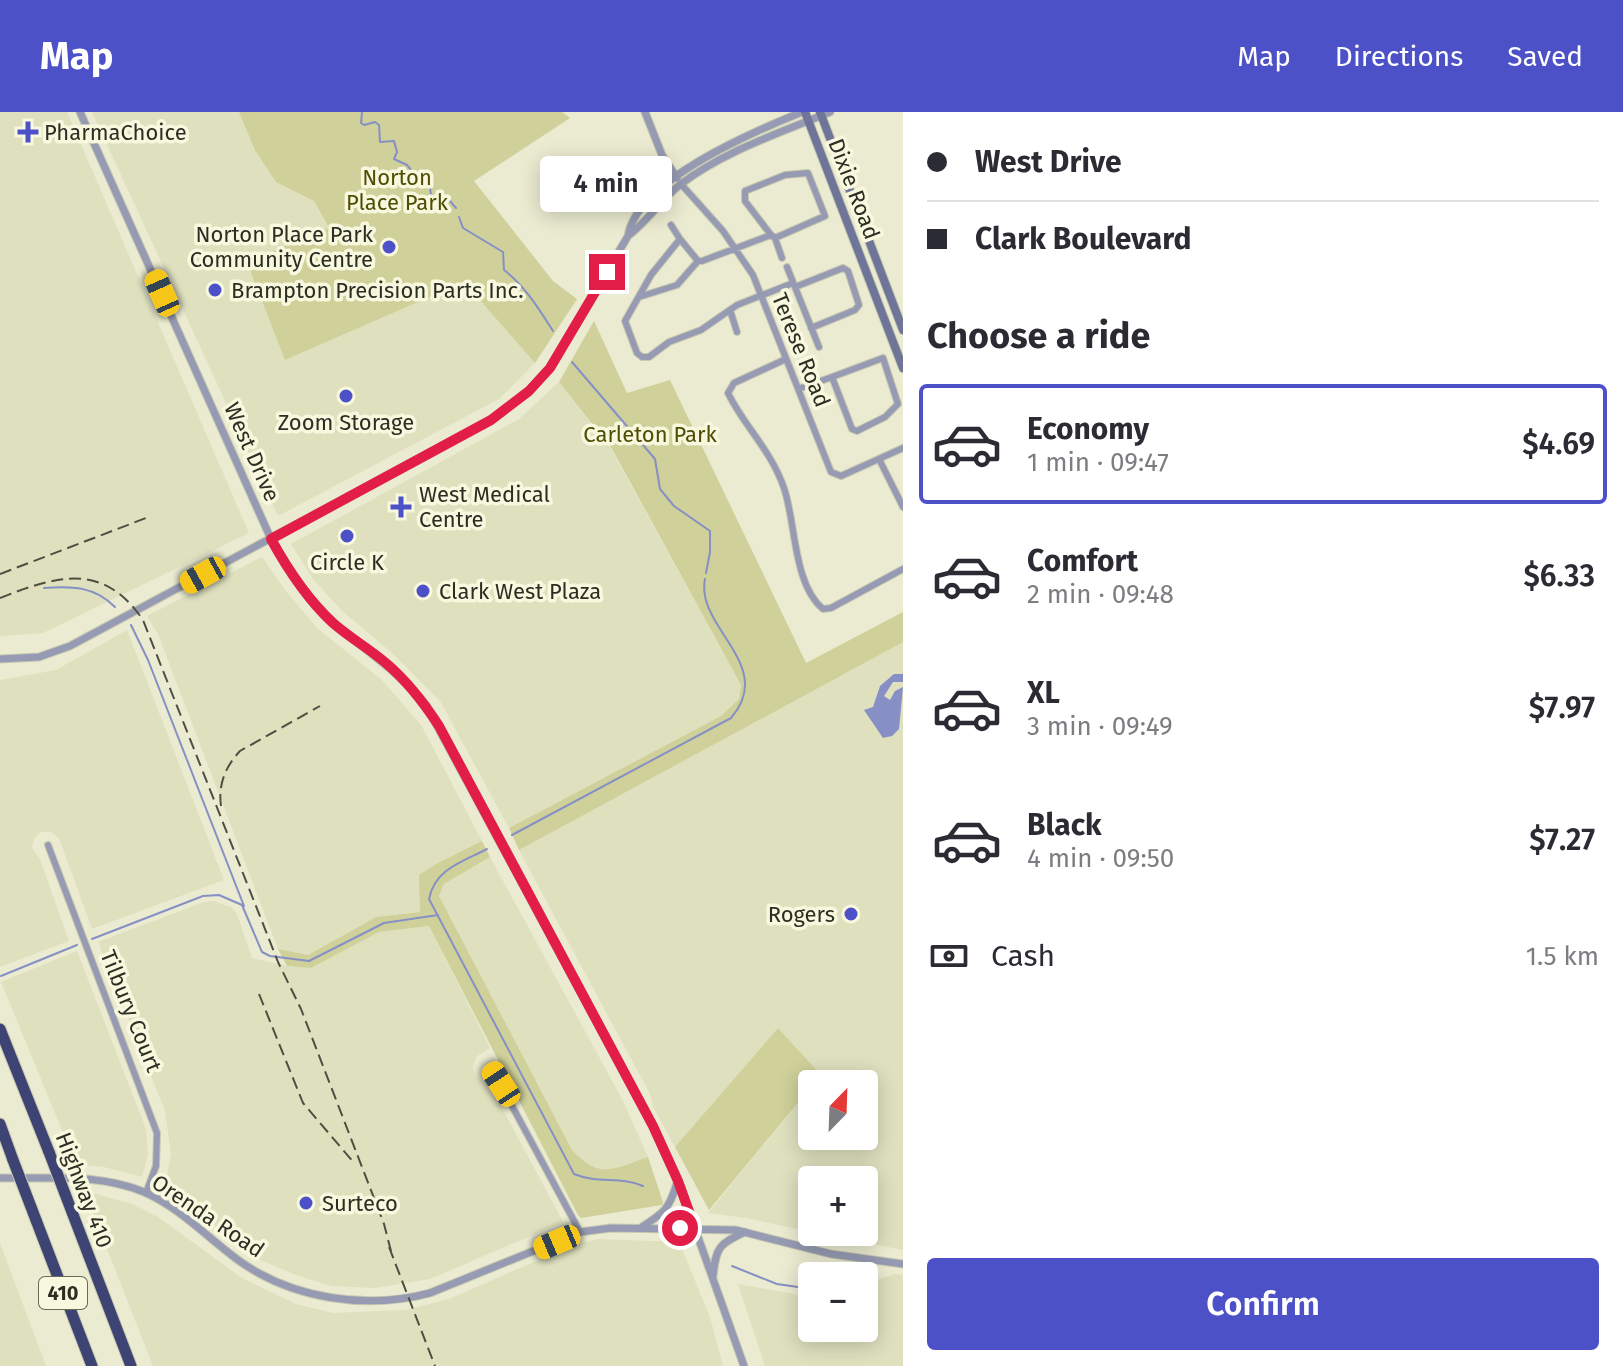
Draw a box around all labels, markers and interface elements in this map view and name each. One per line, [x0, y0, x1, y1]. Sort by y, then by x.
text: Map [40, 33, 113, 79]
text: Map [1237, 40, 1291, 73]
text: Directions [1335, 40, 1463, 73]
text: Saved [1507, 40, 1583, 73]
place label: PharmaChoice [44, 119, 187, 146]
marker: PharmaChoice [19, 123, 37, 141]
street label: Dixie Road [822, 135, 886, 243]
text: West Drive [975, 144, 1122, 180]
callout: 4 min [541, 156, 673, 212]
park label: Norton Place Park [346, 164, 449, 216]
text: 4 min [573, 168, 639, 199]
place label: Norton Place Park Community Centre [190, 221, 374, 273]
text: Clark Boulevard [975, 221, 1191, 257]
marker: Norton Place Park Community Centre [380, 238, 398, 256]
route end [589, 254, 625, 290]
car [141, 266, 183, 320]
place label: Brampton Precision Parts Inc. [231, 277, 524, 304]
marker: Brampton Precision Parts Inc. [206, 281, 224, 299]
street label: Terese Road [766, 289, 836, 411]
text: Choose a ride [927, 314, 1150, 358]
marker: Zoom Storage [337, 387, 355, 405]
street label: West Drive [218, 398, 286, 506]
icon: car [931, 408, 1003, 480]
place label: Zoom Storage [278, 409, 414, 436]
text: Economy [1027, 411, 1149, 447]
park label: Carleton Park [583, 421, 717, 448]
text: $4.69 [1522, 426, 1595, 462]
text: 1 min · 09:47 [1027, 447, 1169, 478]
place label: West Medical Centre [419, 481, 550, 533]
marker: West Medical Centre [390, 496, 412, 518]
marker: Circle K [338, 527, 356, 545]
icon: car [931, 540, 1003, 612]
text: Comfort [1027, 543, 1138, 579]
place label: Circle K [310, 549, 384, 576]
car [176, 553, 230, 597]
text: $6.33 [1523, 558, 1595, 594]
place label: Clark West Plaza [439, 578, 601, 605]
text: 2 min · 09:48 [1027, 579, 1174, 610]
marker: Clark West Plaza [414, 582, 432, 600]
icon: car [931, 672, 1003, 744]
text: XL [1027, 675, 1060, 711]
text: $7.97 [1529, 690, 1595, 726]
text: 3 min · 09:49 [1027, 711, 1173, 742]
icon: car [931, 804, 1003, 876]
text: Black [1027, 807, 1102, 843]
text: $7.27 [1529, 822, 1595, 858]
text: 4 min · 09:50 [1027, 843, 1174, 874]
place label: Rogers [768, 901, 835, 928]
marker: Rogers [842, 905, 860, 923]
icon: cash [927, 934, 971, 978]
text: Cash [991, 938, 1055, 974]
text: 1.5 km [1526, 941, 1599, 972]
street label: Tilbury Court [94, 946, 168, 1076]
car [478, 1057, 524, 1111]
north arrow [798, 1070, 878, 1150]
map controls [798, 1070, 878, 1342]
street label: Highway 410 [50, 1128, 118, 1252]
button: + [798, 1166, 878, 1246]
street label: Orenda Road [147, 1169, 269, 1263]
place label: Surteco [322, 1190, 398, 1217]
marker: Surteco [297, 1194, 315, 1212]
route start [662, 1210, 698, 1246]
car [530, 1222, 584, 1262]
button: Confirm [927, 1258, 1599, 1350]
button: − [798, 1262, 878, 1342]
road number: 410 [39, 1277, 87, 1309]

